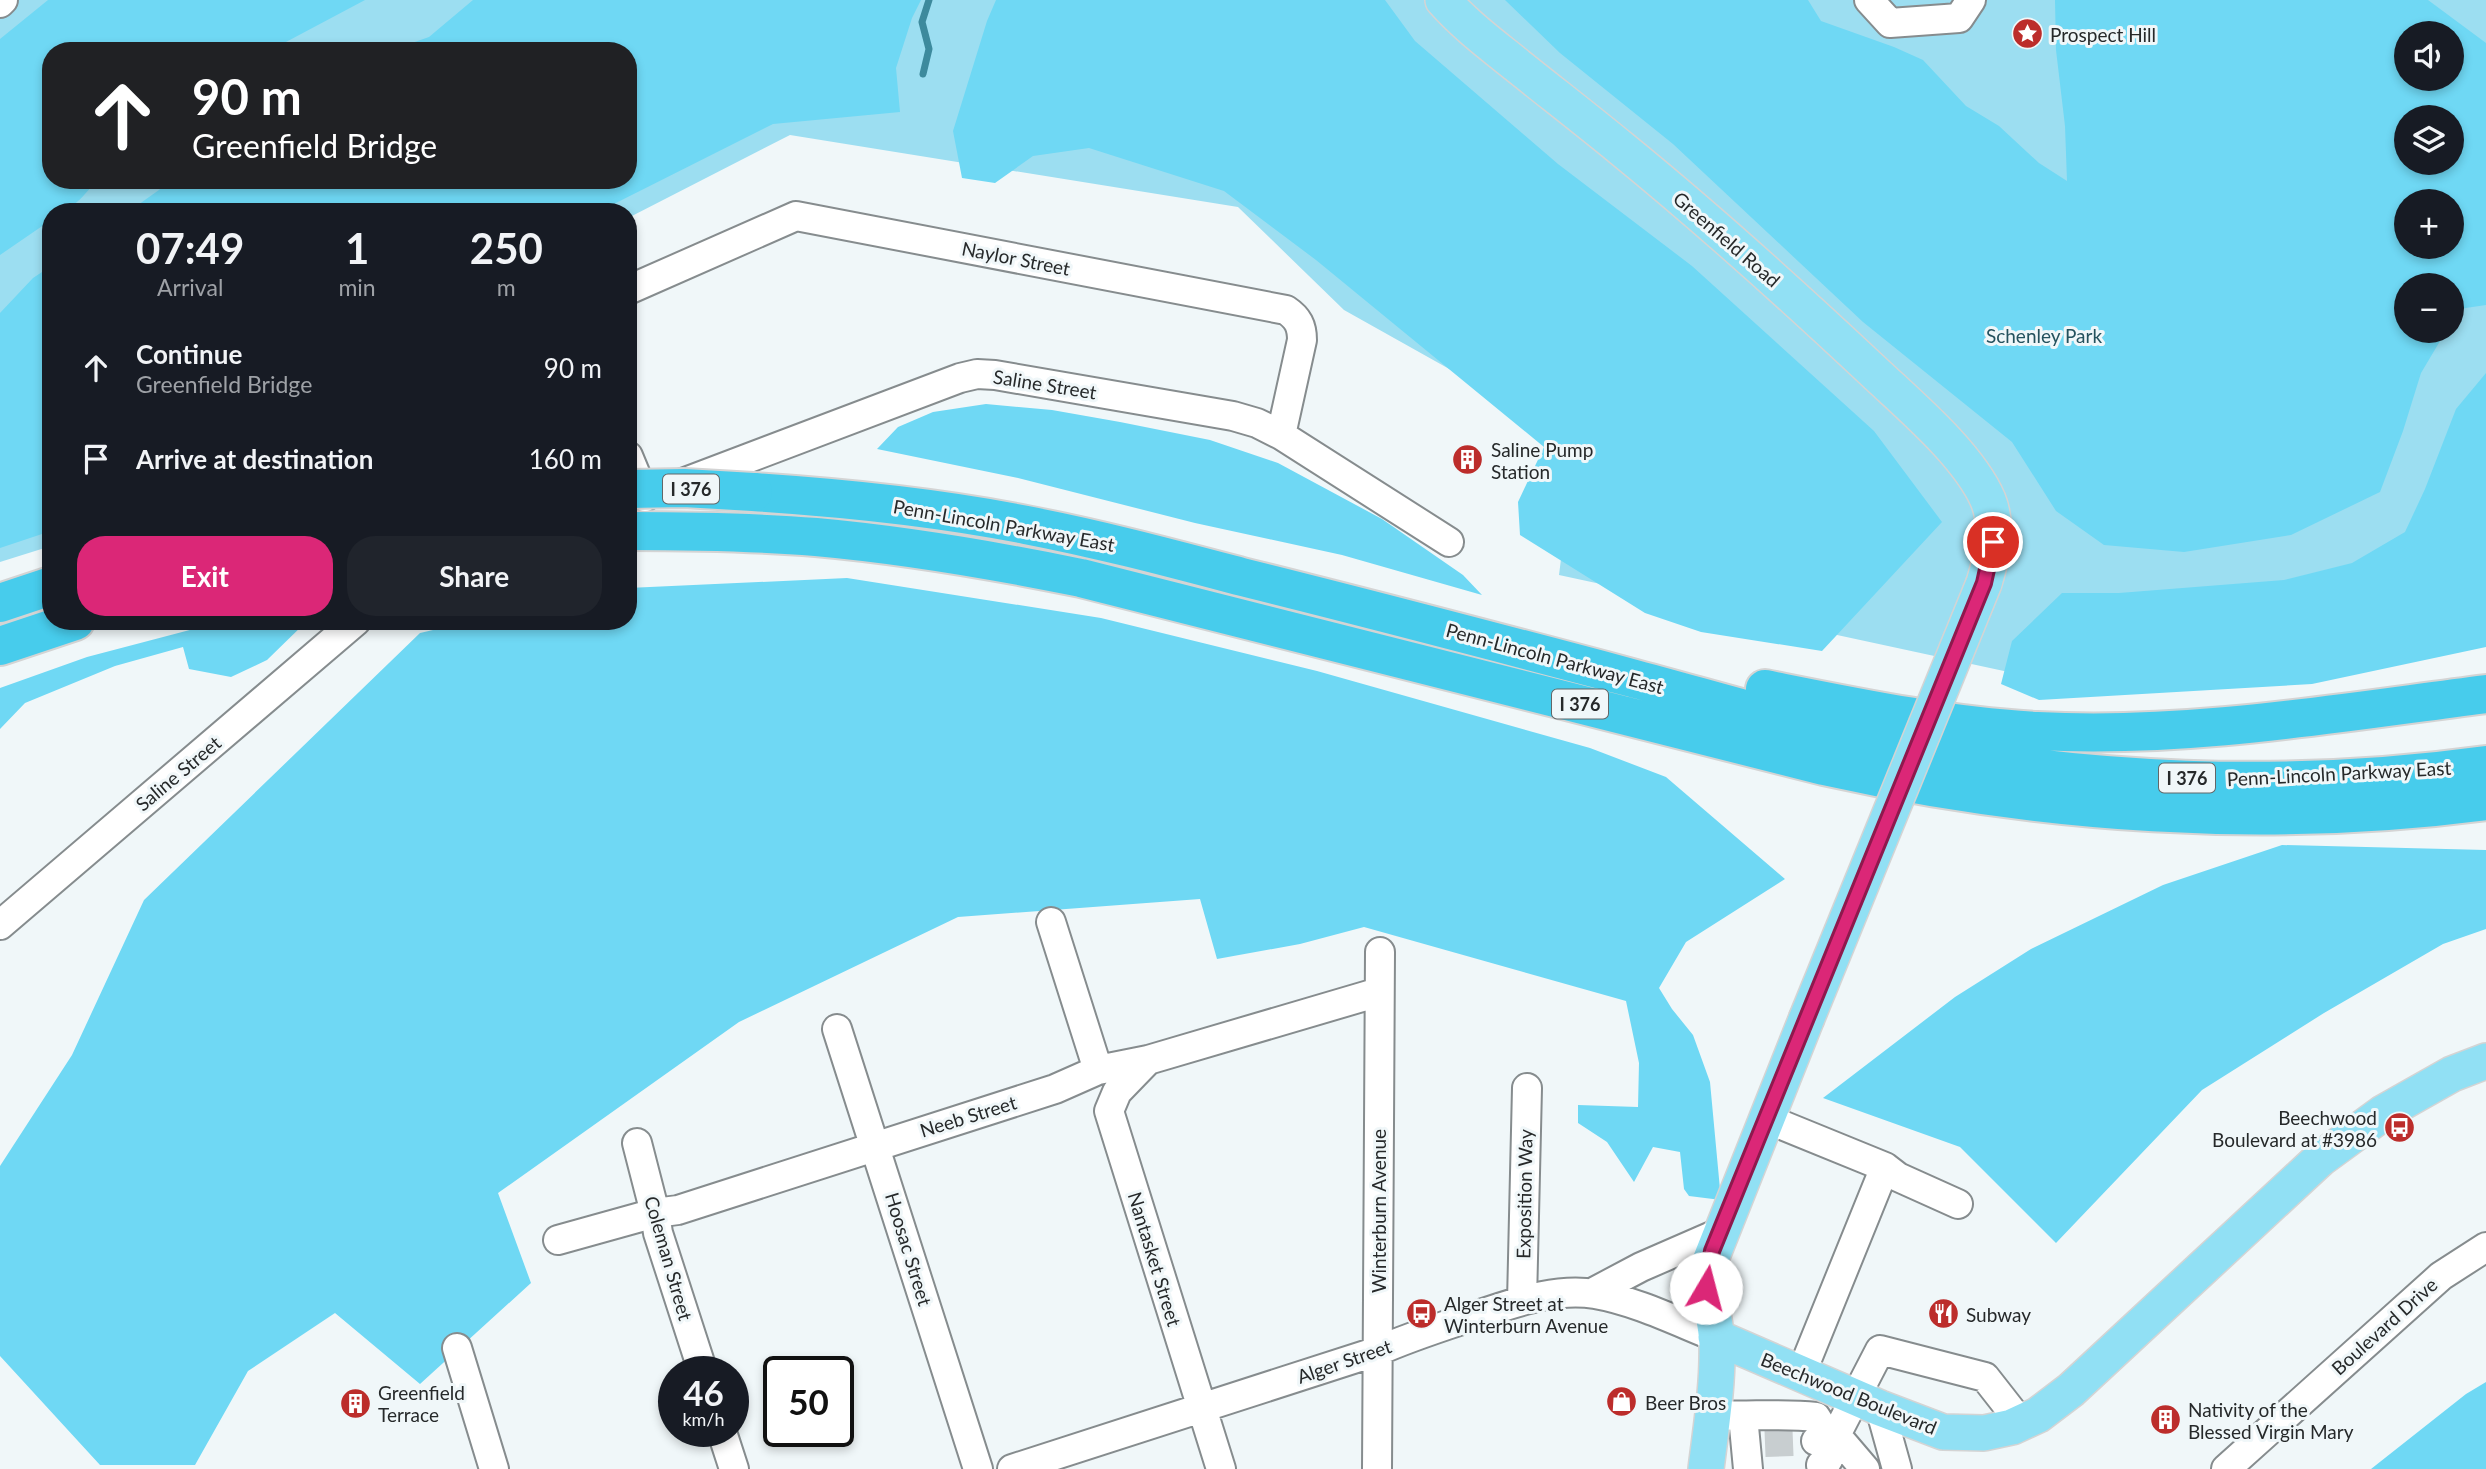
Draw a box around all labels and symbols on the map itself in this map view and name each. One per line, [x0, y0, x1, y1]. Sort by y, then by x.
place icon: Prospect Hill [2010, 17, 2044, 51]
place label: Prospect Hill [2050, 23, 2156, 46]
street label: Greenfield Road [1669, 186, 1785, 292]
street label: Naylor Street [960, 236, 1072, 280]
park label: Schenley Park [1986, 324, 2102, 347]
street label: Saline Street [992, 364, 1098, 404]
place label: Saline Pump Station [1491, 438, 1593, 483]
building icon: Saline Pump Station [1451, 443, 1485, 477]
road number: I 376 [663, 475, 719, 504]
street label: Penn-Lincoln Parkway East [891, 494, 1117, 556]
pin [1963, 512, 2023, 572]
street label: Penn-Lincoln Parkway East [1444, 618, 1667, 698]
road number: I 376 [1552, 690, 1608, 718]
street label: Saline Street [131, 731, 225, 815]
street label: Penn-Lincoln Parkway East [2226, 756, 2452, 790]
road number: I 376 [2159, 764, 2215, 792]
street label: Neeb Street [917, 1090, 1019, 1142]
place label: Beechwood Boulevard at #3986 [2212, 1106, 2377, 1151]
bus stop icon: Beechwood Boulevard at #3986 [2383, 1111, 2417, 1145]
street label: Winterburn Avenue [1367, 1129, 1390, 1293]
street label: Exposition Way [1511, 1129, 1537, 1259]
street label: Hoosac Street [881, 1189, 937, 1309]
street label: Nantasket Street [1124, 1189, 1186, 1329]
street label: Coleman Street [640, 1193, 698, 1323]
position arrow [1669, 1251, 1743, 1325]
street label: Boulevard Drive [2326, 1273, 2442, 1379]
place label: Alger Street at Winterburn Avenue [1444, 1292, 1608, 1337]
bus stop icon: Alger Street at Winterburn Avenue [1404, 1297, 1438, 1331]
restaurant icon: Subway [1926, 1297, 1960, 1331]
place label: Subway [1966, 1303, 2031, 1326]
street label: Alger Street [1294, 1334, 1394, 1388]
street label: Beechwood Boulevard [1758, 1347, 1940, 1439]
speed limit sign: 50 [763, 1356, 854, 1447]
place label: Greenfield Terrace [378, 1381, 465, 1426]
shop icon: Beer Bros [1605, 1385, 1639, 1419]
building icon: Greenfield Terrace [338, 1386, 372, 1420]
place label: Beer Bros [1645, 1391, 1726, 1414]
place label: Nativity of the Blessed Virgin Mary [2188, 1398, 2354, 1443]
building icon: Nativity of the Blessed Virgin Mary [2148, 1403, 2182, 1437]

